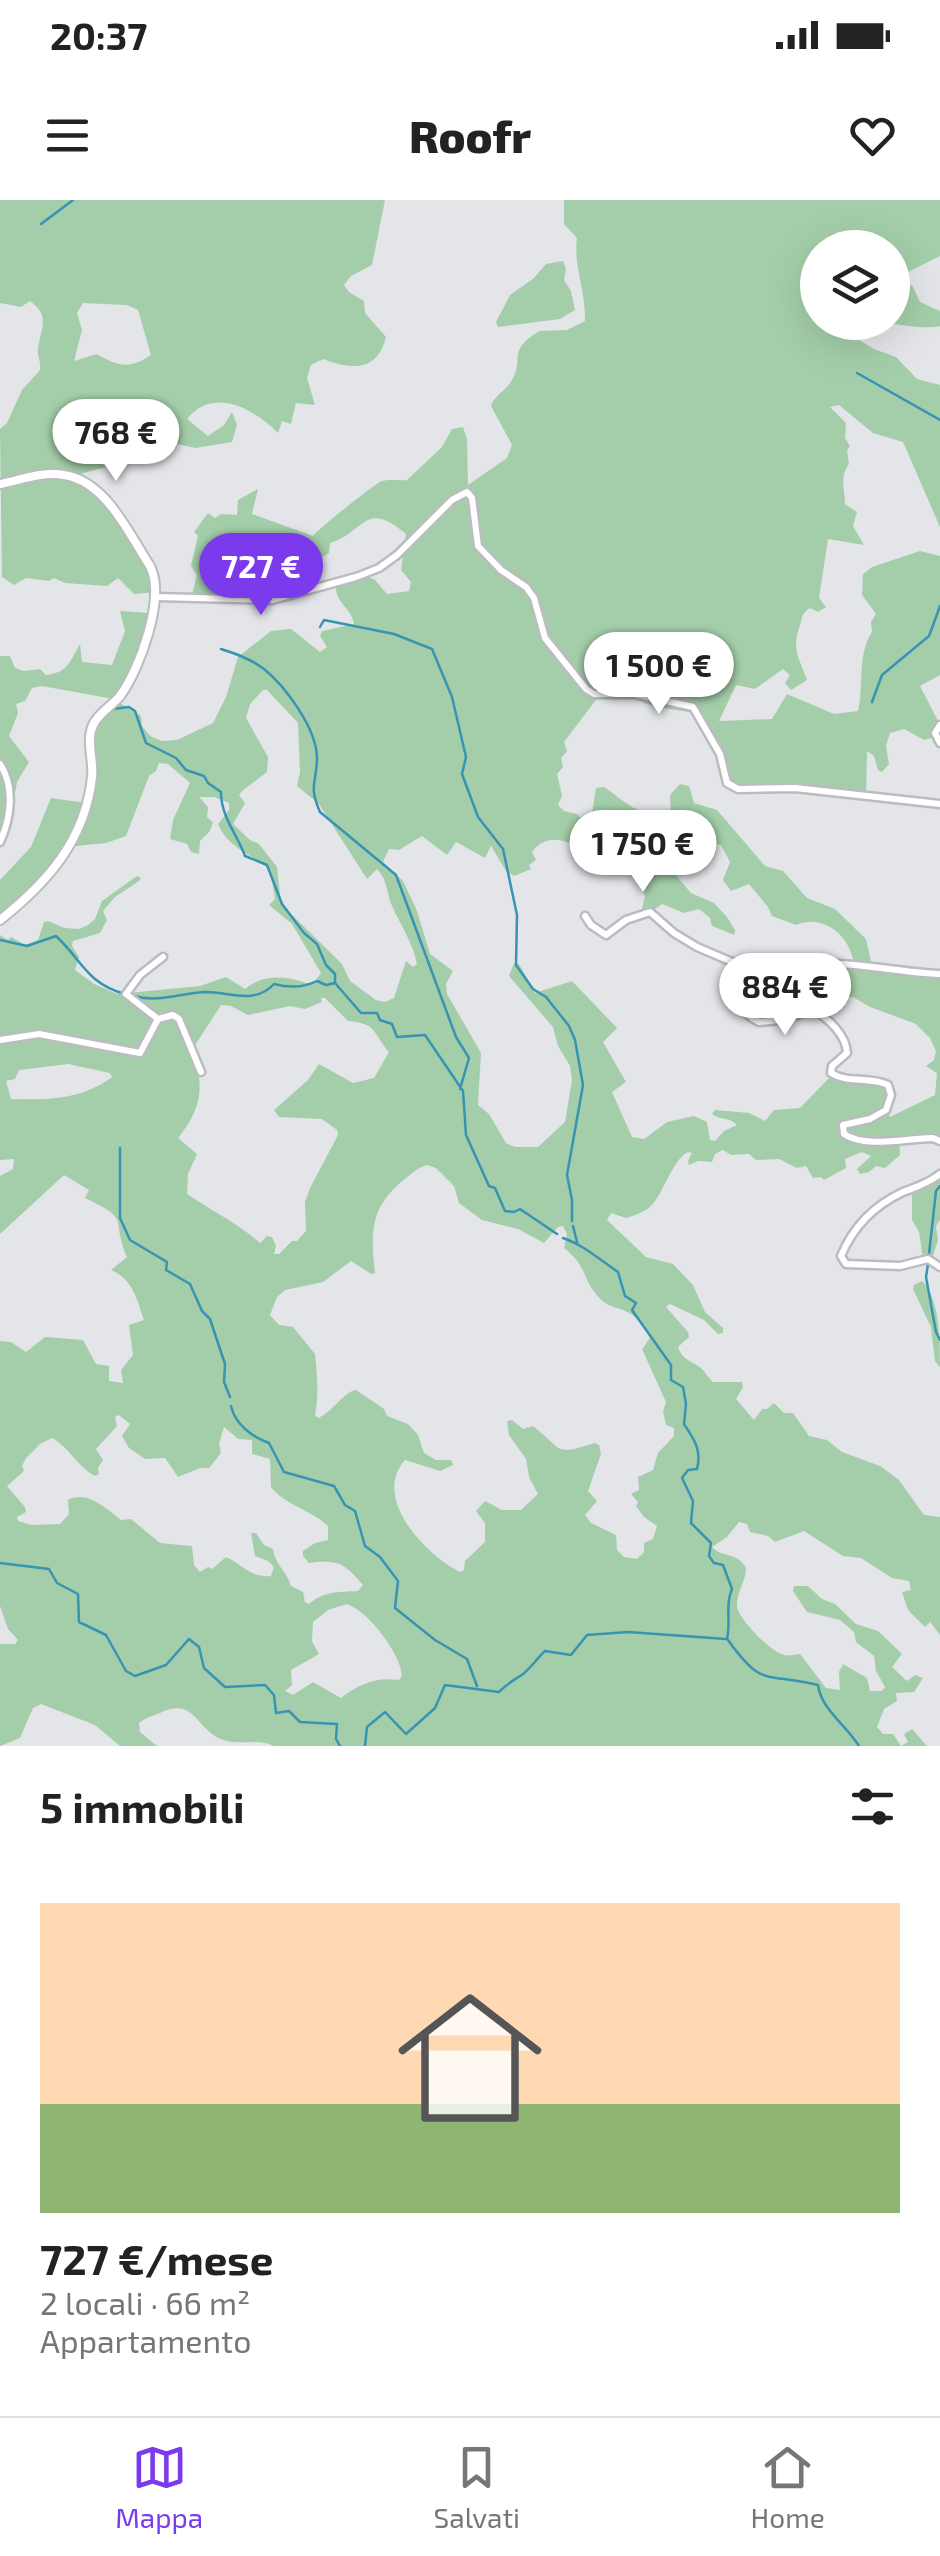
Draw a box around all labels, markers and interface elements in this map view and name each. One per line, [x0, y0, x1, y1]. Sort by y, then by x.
text: 20:37 [50, 12, 147, 58]
icon: menu [40, 108, 95, 163]
text: Roofr [409, 108, 531, 162]
icon: heart [845, 108, 900, 163]
map controls [800, 230, 910, 340]
button: layers [800, 230, 910, 340]
pin: 768 € [46, 399, 186, 484]
text: 768 € [74, 412, 158, 450]
pin: 727 € [191, 533, 331, 618]
text: 727 € [221, 546, 301, 584]
pin: 1 500 € [567, 632, 751, 717]
text: 1 500 € [606, 645, 712, 683]
pin: 1 750 € [551, 810, 735, 895]
text: 1 750 € [592, 823, 694, 861]
pin: 884 € [715, 953, 855, 1038]
text: 884 € [741, 966, 829, 1004]
icon: filters [845, 1779, 900, 1834]
text: 5 immobili [40, 1781, 245, 1831]
icon: home [380, 1968, 560, 2148]
text: 727 €/mese [40, 2233, 273, 2283]
text: 2 locali · 66 m² [40, 2283, 250, 2321]
text: Appartamento [40, 2321, 251, 2359]
tab: Mappa [115, 2440, 203, 2534]
tab: Salvati [434, 2440, 520, 2534]
tab: Home [751, 2440, 825, 2534]

